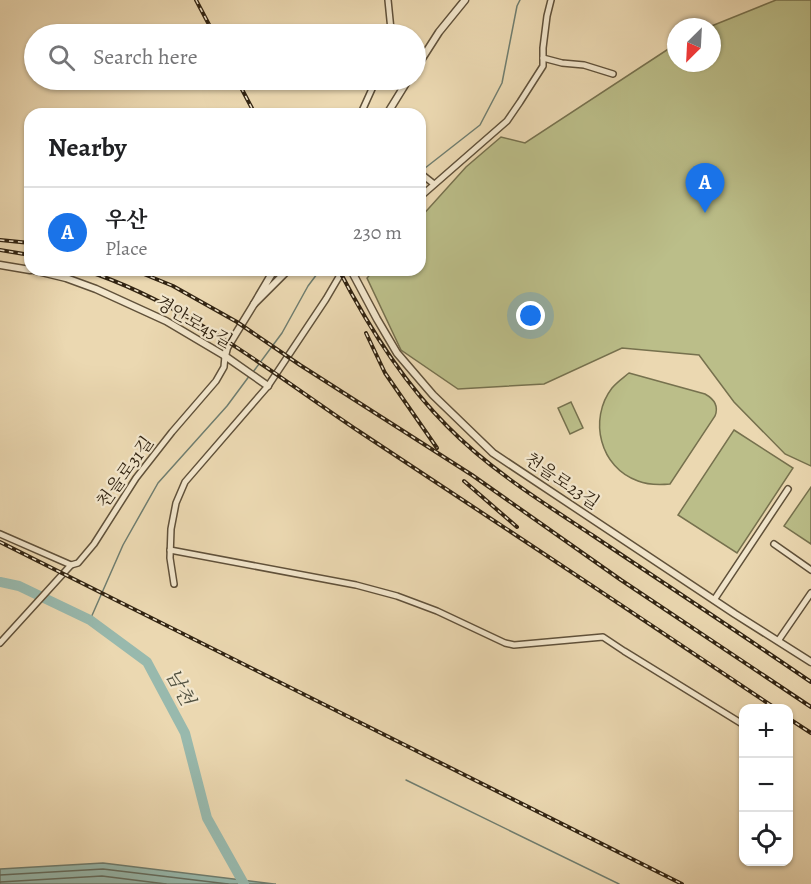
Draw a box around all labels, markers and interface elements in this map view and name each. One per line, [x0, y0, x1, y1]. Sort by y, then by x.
north arrow [667, 18, 721, 72]
search box [24, 24, 426, 90]
icon: search [45, 41, 78, 74]
text: Search here [93, 42, 198, 72]
text: Nearby [48, 130, 127, 165]
pin: A [686, 164, 724, 213]
text: 우산 [105, 205, 148, 235]
text: A [61, 219, 74, 246]
text: 230 m [353, 219, 402, 246]
text: Place [105, 235, 147, 262]
street label: 경안로45길 [151, 290, 237, 354]
your location [516, 301, 545, 330]
street label: 천을로31길 [91, 431, 159, 513]
street label: 천을로23길 [520, 447, 604, 515]
water label: 남천 [159, 664, 202, 712]
map controls [739, 704, 793, 866]
button: + [739, 704, 793, 758]
button: − [739, 758, 793, 812]
button: locate [739, 812, 793, 866]

